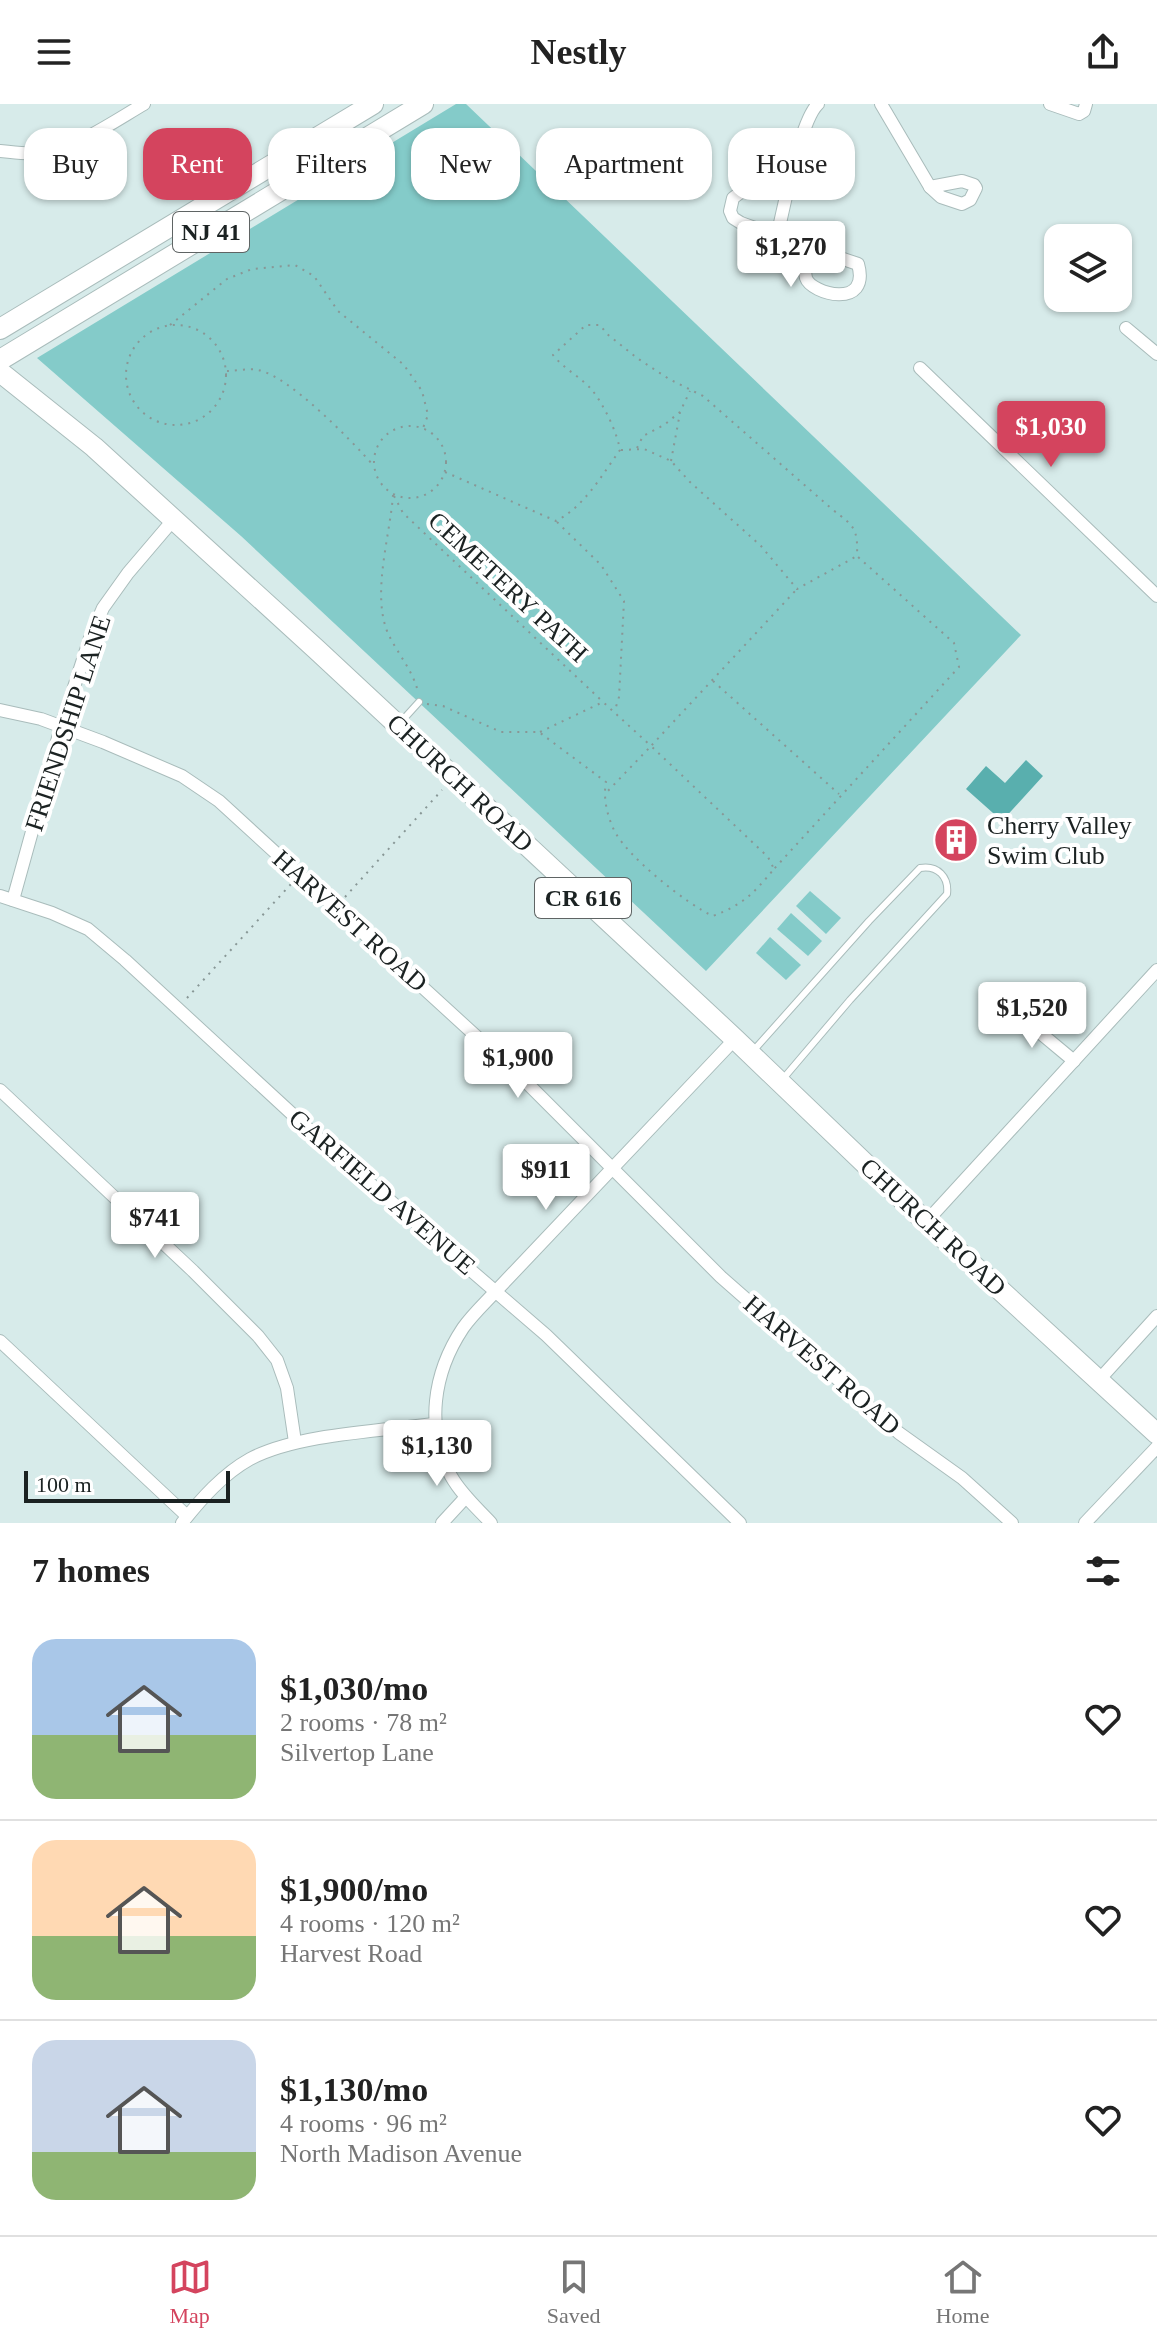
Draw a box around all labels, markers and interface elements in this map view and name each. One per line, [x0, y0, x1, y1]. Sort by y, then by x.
icon: menu [32, 30, 76, 74]
icon: share [1081, 30, 1125, 74]
text: Nestly [531, 32, 626, 72]
chip: Buy [24, 128, 127, 200]
chip: Rent [143, 128, 252, 200]
chip: Filters [268, 128, 395, 200]
chip: New [411, 128, 520, 200]
chip: Apartment [536, 128, 712, 200]
chip: House [728, 128, 855, 200]
road number: NJ 41 [173, 212, 249, 252]
pin: $1,270 [726, 221, 856, 289]
map controls [1044, 224, 1132, 312]
button: layers [1044, 224, 1132, 312]
text: $1,270 [755, 232, 827, 261]
pin: $1,030 [986, 401, 1116, 469]
text: $1,030 [1015, 412, 1087, 441]
street label: CEMETERY PATH [422, 506, 594, 668]
street label: FRIENDSHIP LANE [19, 611, 117, 835]
street label: CHURCH ROAD [381, 708, 539, 858]
place label: Cherry Valley Swim Club [987, 811, 1132, 870]
building icon: Cherry Valley Swim Club [932, 816, 980, 864]
street label: HARVEST ROAD [267, 844, 433, 998]
road number: CR 616 [535, 878, 631, 918]
pin: $1,520 [967, 982, 1097, 1050]
text: $1,520 [996, 993, 1068, 1022]
pin: $1,900 [453, 1032, 583, 1100]
text: $1,900 [482, 1043, 554, 1072]
street label: GARFIELD AVENUE [283, 1103, 481, 1281]
pin: $911 [499, 1144, 593, 1212]
street label: CHURCH ROAD [854, 1152, 1012, 1302]
text: $911 [521, 1155, 571, 1184]
pin: $741 [108, 1192, 202, 1260]
text: $741 [129, 1203, 181, 1232]
street label: HARVEST ROAD [738, 1289, 906, 1441]
pin: $1,130 [372, 1420, 502, 1488]
text: $1,130 [401, 1431, 473, 1460]
scale bar [24, 1467, 230, 1503]
text: 100 m [36, 1472, 92, 1497]
icon: filters [1081, 1549, 1125, 1593]
text: 7 homes [32, 1552, 150, 1589]
text: $1,030/mo [280, 1670, 428, 1707]
icon: home [96, 1671, 192, 1767]
icon: heart [1081, 1697, 1125, 1741]
text: 2 rooms · 78 m² [280, 1708, 447, 1737]
text: Silvertop Lane [280, 1738, 434, 1767]
text: $1,900/mo [280, 1871, 428, 1908]
icon: home [96, 1872, 192, 1968]
icon: heart [1081, 1898, 1125, 1942]
text: 4 rooms · 120 m² [280, 1909, 460, 1938]
text: Harvest Road [280, 1939, 422, 1968]
text: $1,130/mo [280, 2071, 428, 2108]
icon: home [96, 2072, 192, 2168]
icon: heart [1081, 2098, 1125, 2142]
text: 4 rooms · 96 m² [280, 2109, 447, 2138]
text: North Madison Avenue [280, 2139, 522, 2168]
tab: Map [168, 2255, 212, 2329]
tab: Saved [547, 2255, 601, 2329]
tab: Home [936, 2255, 989, 2329]

